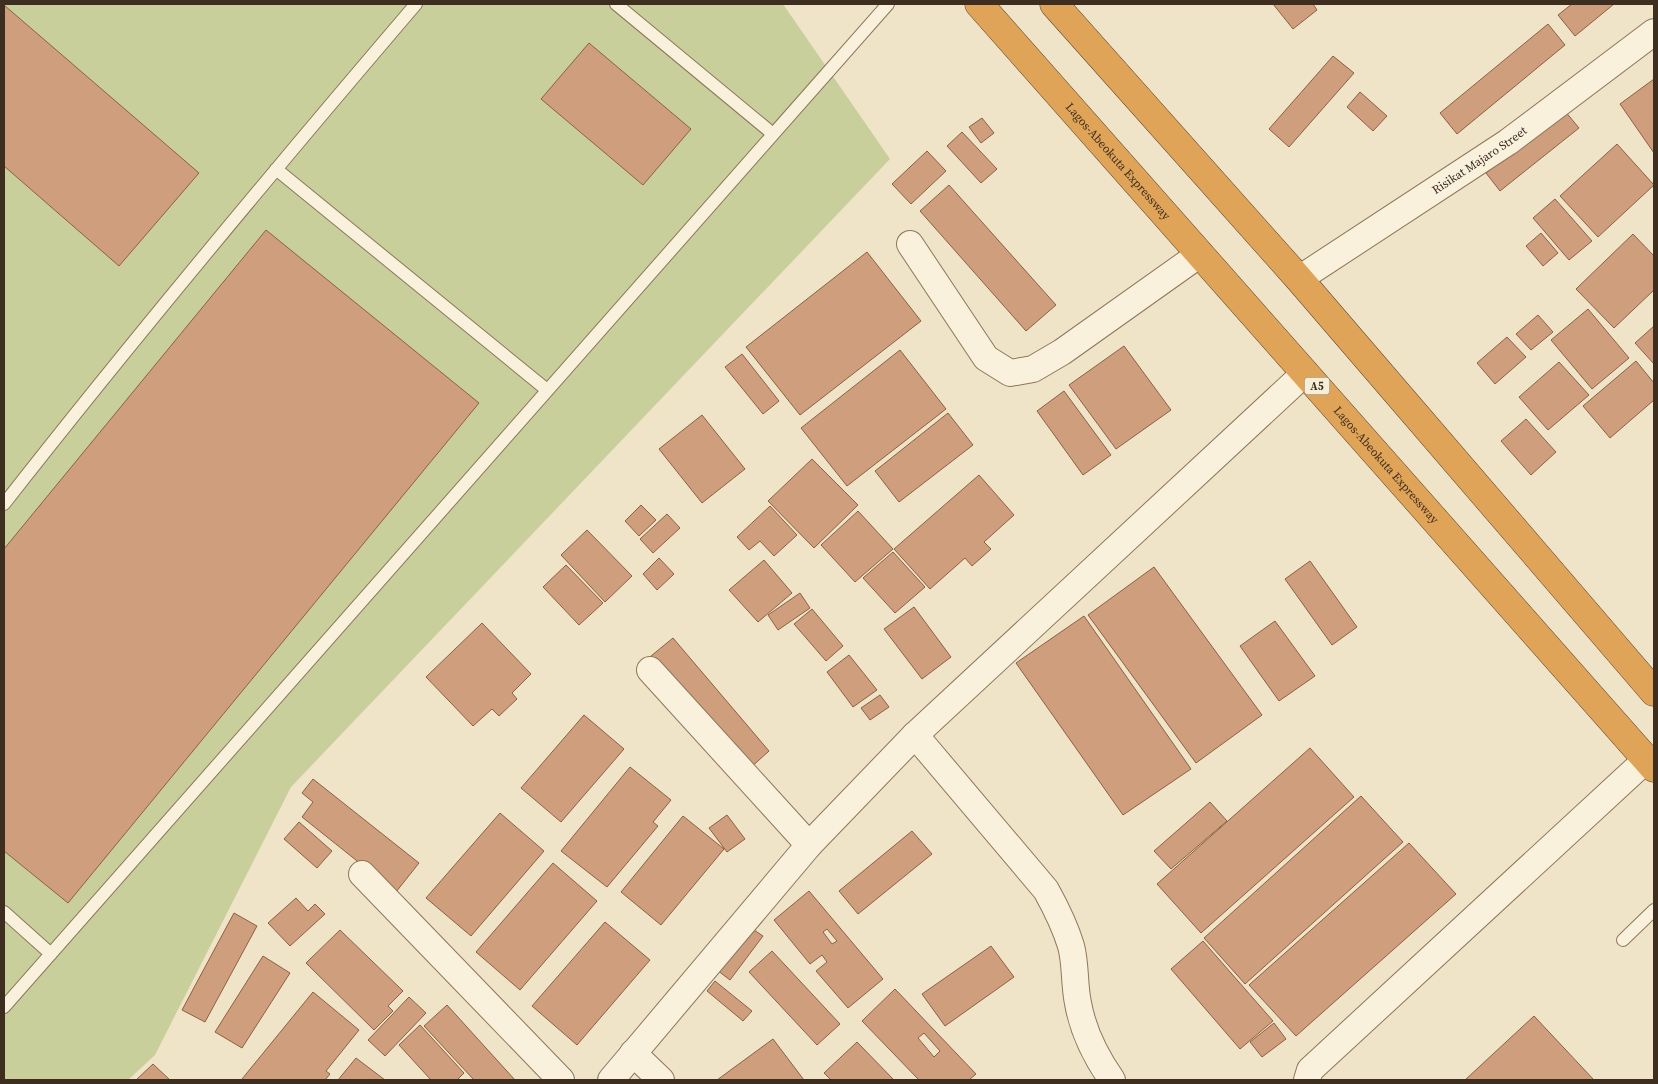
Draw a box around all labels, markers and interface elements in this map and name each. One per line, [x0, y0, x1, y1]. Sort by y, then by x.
street label: Lagos-Abeokuta Expressway [1062, 99, 1175, 224]
street label: Risikat Majaro Street [1429, 123, 1530, 198]
road number: A5 [1304, 378, 1330, 394]
street label: Lagos-Abeokuta Expressway [1330, 403, 1443, 528]

